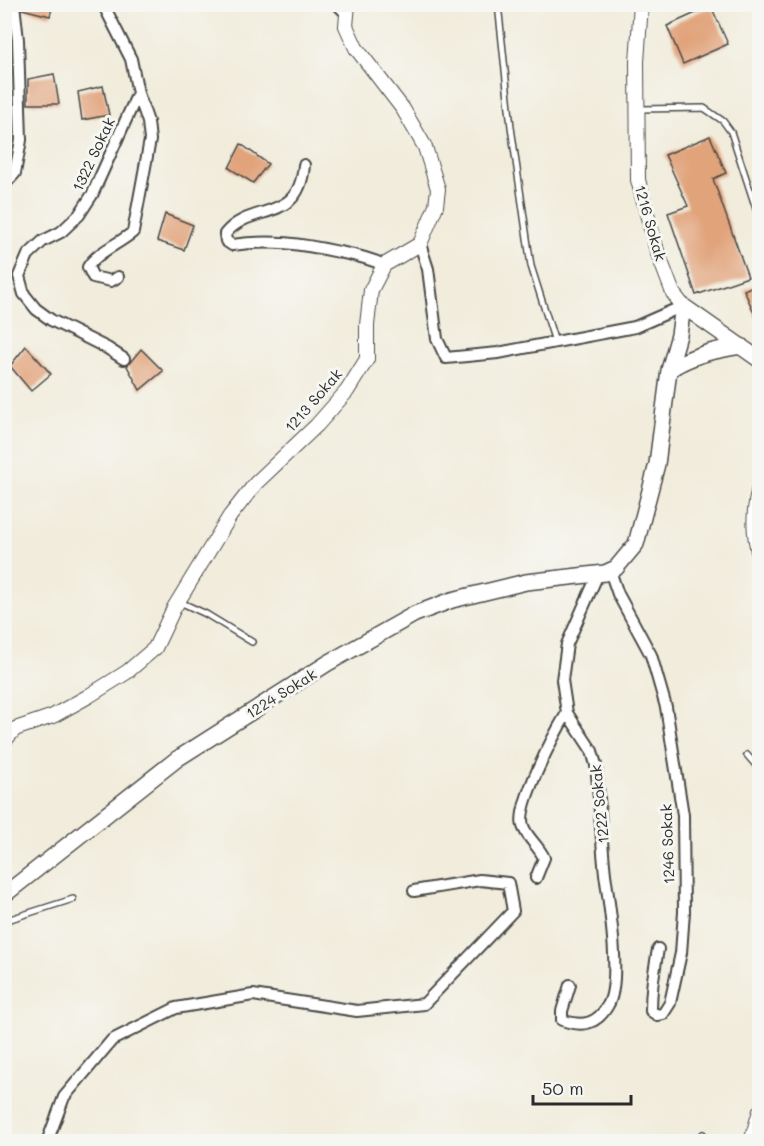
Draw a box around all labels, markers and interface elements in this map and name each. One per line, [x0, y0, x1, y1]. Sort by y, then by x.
street label: 1322 Sokak [67, 114, 119, 194]
street label: 1216 Sokak [631, 183, 671, 263]
street label: 1213 Sokak [280, 364, 346, 436]
street label: 1224 Sokak [242, 663, 320, 723]
street label: 1222 Sokak [585, 764, 613, 844]
street label: 1246 Sokak [656, 803, 678, 884]
scale bar [533, 1068, 630, 1106]
text: 50 m [542, 1076, 584, 1100]

